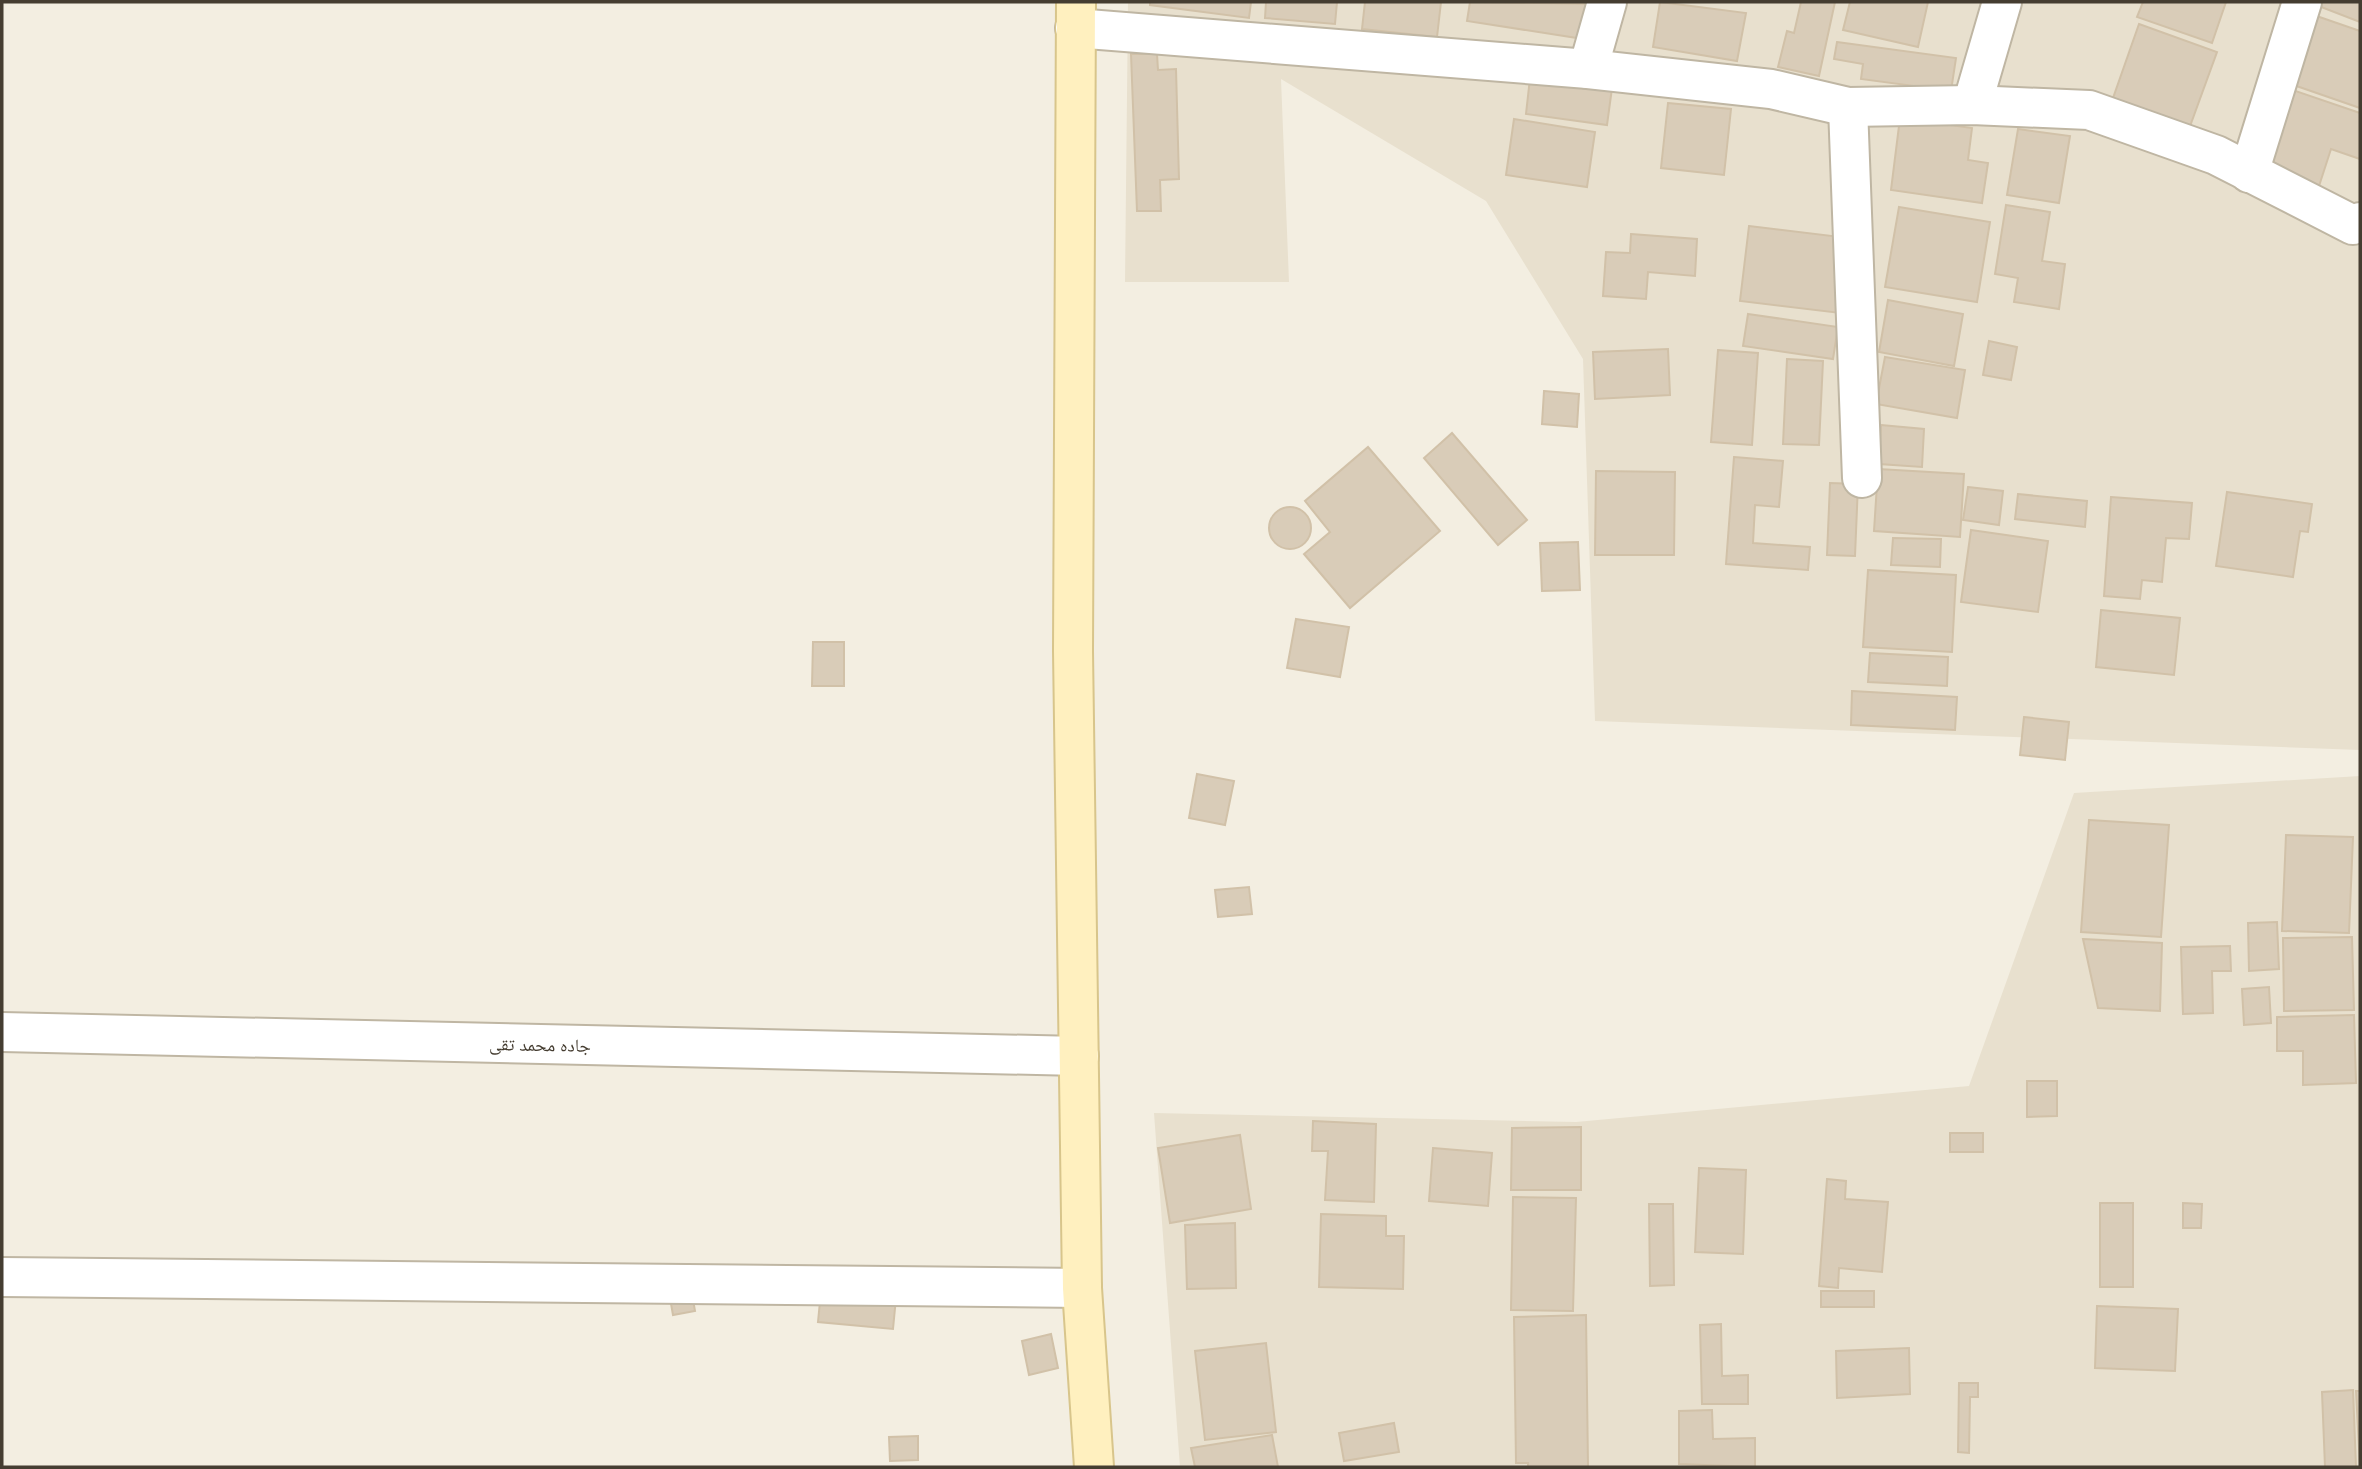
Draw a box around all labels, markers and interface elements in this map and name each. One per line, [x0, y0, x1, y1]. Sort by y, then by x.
street label: جاده محمد تقی [489, 1032, 591, 1057]

